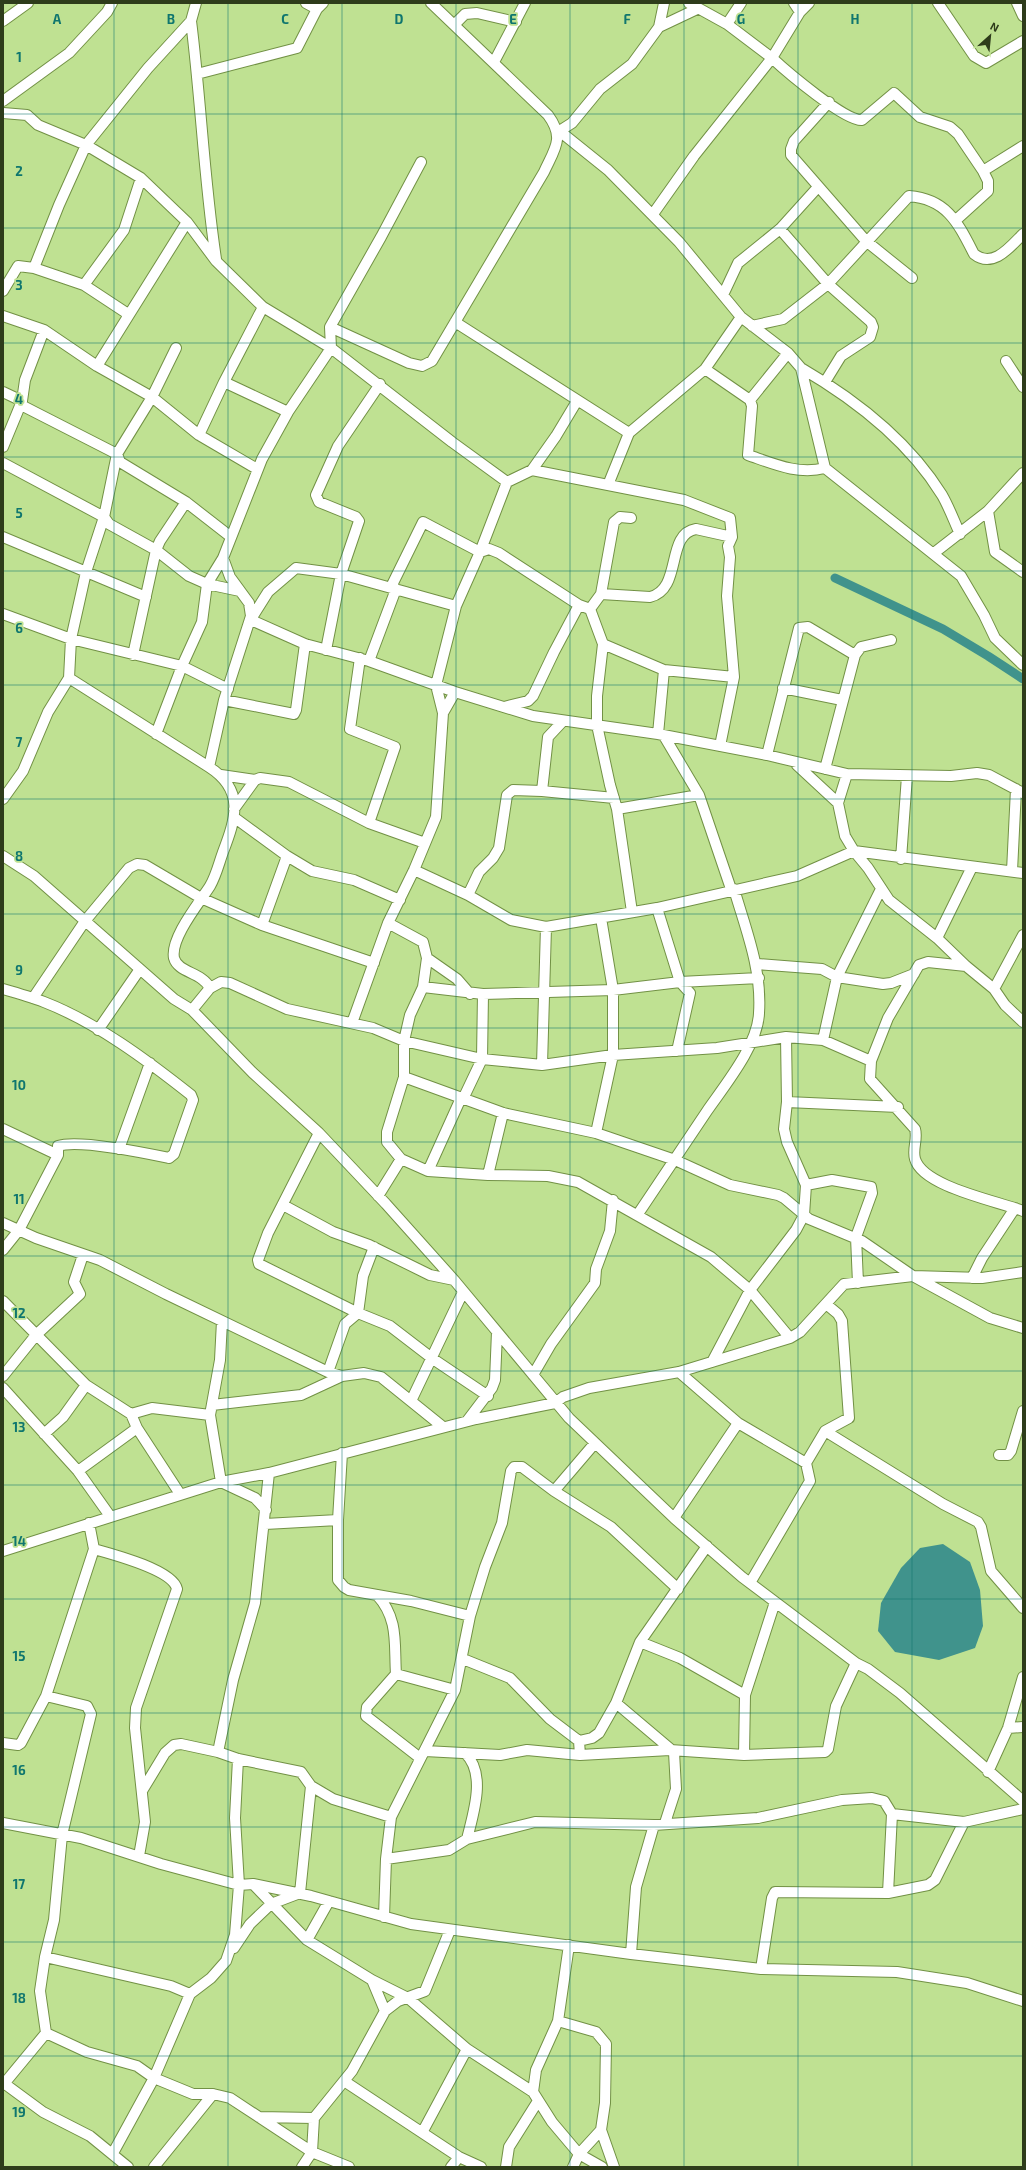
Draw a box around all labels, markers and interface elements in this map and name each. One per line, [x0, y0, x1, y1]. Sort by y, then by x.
text: A [53, 11, 62, 27]
text: B [167, 11, 175, 27]
text: C [281, 11, 289, 27]
text: D [395, 11, 404, 27]
text: E [509, 11, 517, 27]
text: F [623, 11, 631, 27]
text: G [737, 11, 745, 27]
text: H [851, 11, 860, 27]
north arrow [970, 16, 1010, 56]
text: N [988, 19, 1001, 34]
text: 1 [16, 49, 22, 65]
text: 2 [15, 163, 23, 179]
text: 3 [15, 277, 23, 293]
text: 4 [15, 391, 23, 407]
text: 5 [15, 505, 23, 521]
text: 6 [15, 620, 23, 636]
text: 7 [16, 734, 23, 750]
text: 8 [15, 848, 23, 864]
text: 9 [15, 962, 23, 978]
text: 10 [12, 1077, 26, 1093]
text: 11 [13, 1191, 25, 1207]
text: 12 [12, 1305, 26, 1321]
text: 13 [13, 1419, 26, 1435]
text: 14 [12, 1533, 26, 1549]
text: 15 [13, 1648, 25, 1664]
text: 16 [12, 1762, 26, 1778]
text: 17 [13, 1876, 25, 1892]
text: 18 [12, 1990, 26, 2006]
text: 19 [12, 2104, 26, 2120]

